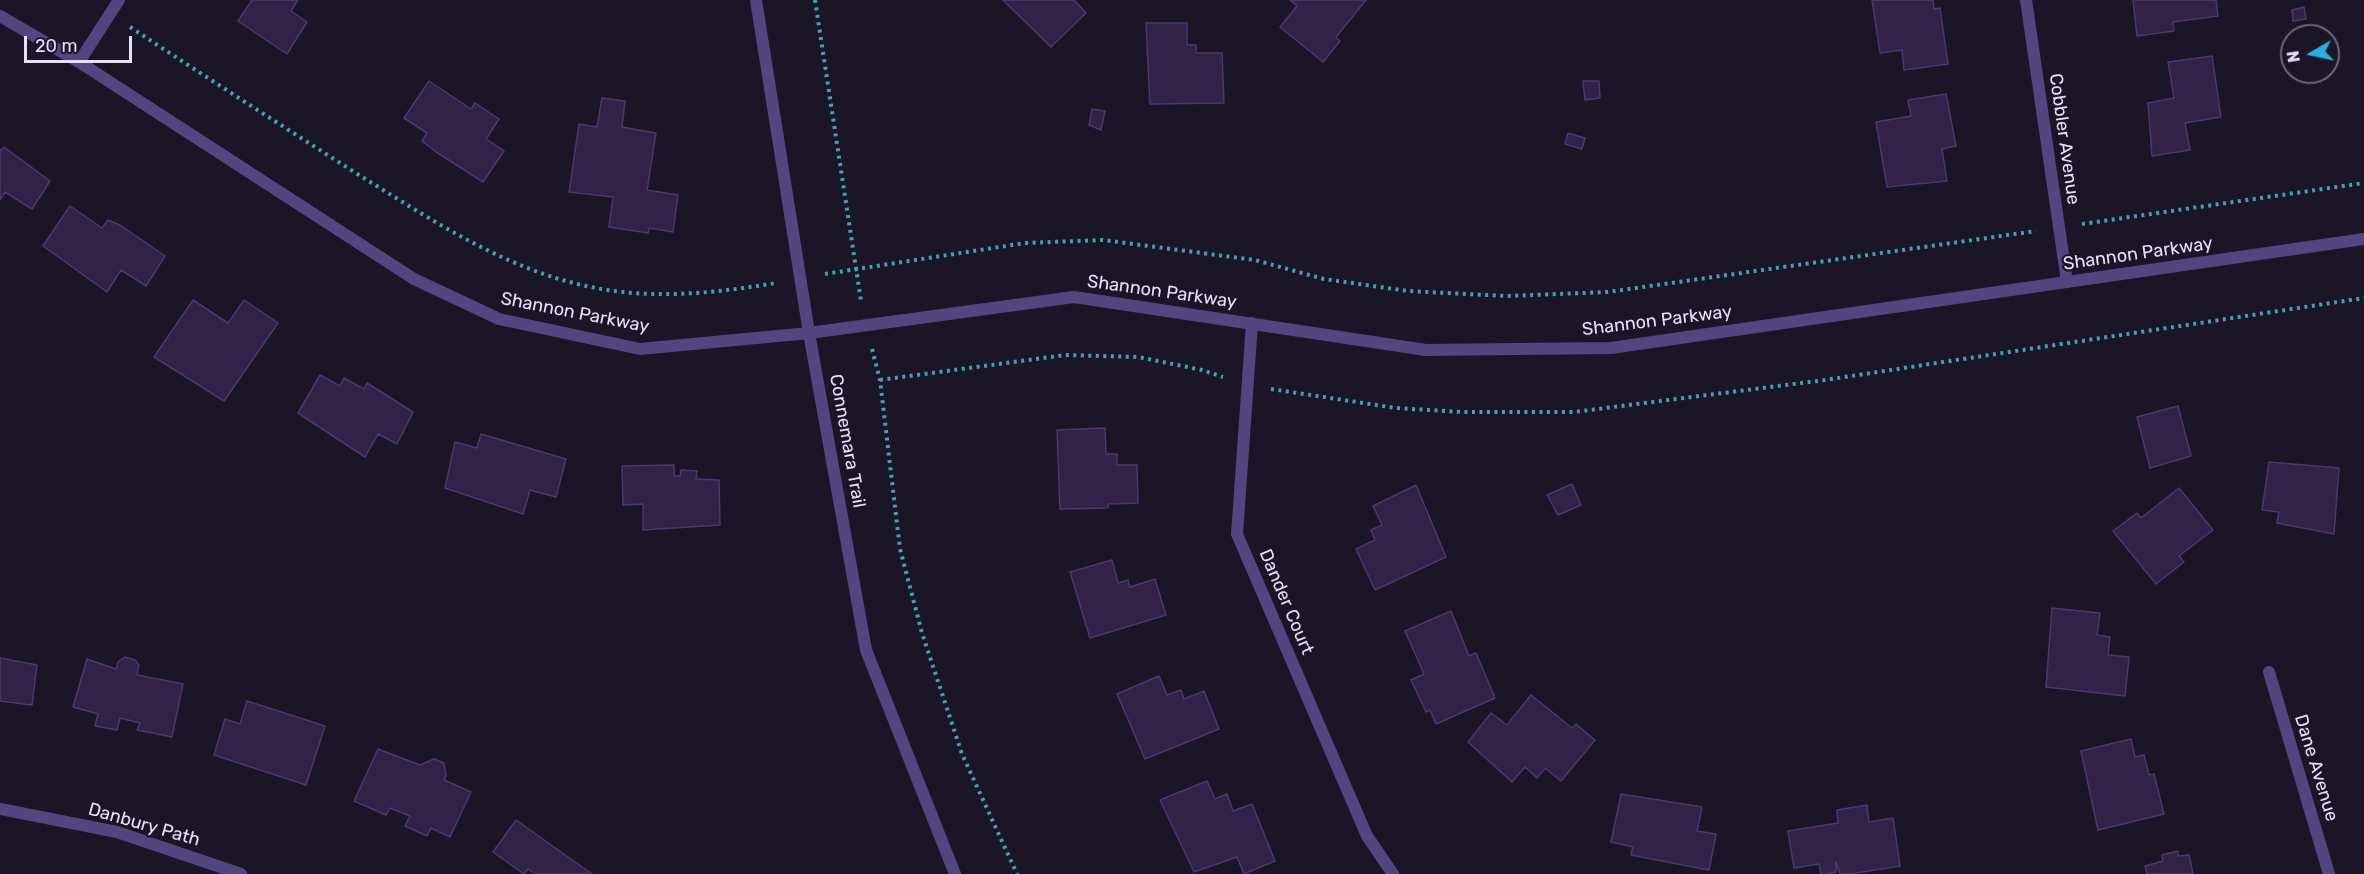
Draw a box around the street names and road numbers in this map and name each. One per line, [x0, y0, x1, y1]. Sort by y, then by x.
street label: Cobbler Avenue [2044, 72, 2084, 206]
street label: Shannon Parkway [2062, 233, 2214, 275]
street label: Shannon Parkway [1086, 271, 1238, 313]
street label: Shannon Parkway [499, 288, 651, 338]
street label: Shannon Parkway [1581, 301, 1733, 341]
street label: Connemara Trail [825, 372, 869, 510]
street label: Dander Court [1254, 546, 1318, 658]
street label: Dane Avenue [2289, 712, 2343, 824]
street label: Danbury Path [86, 799, 202, 851]

